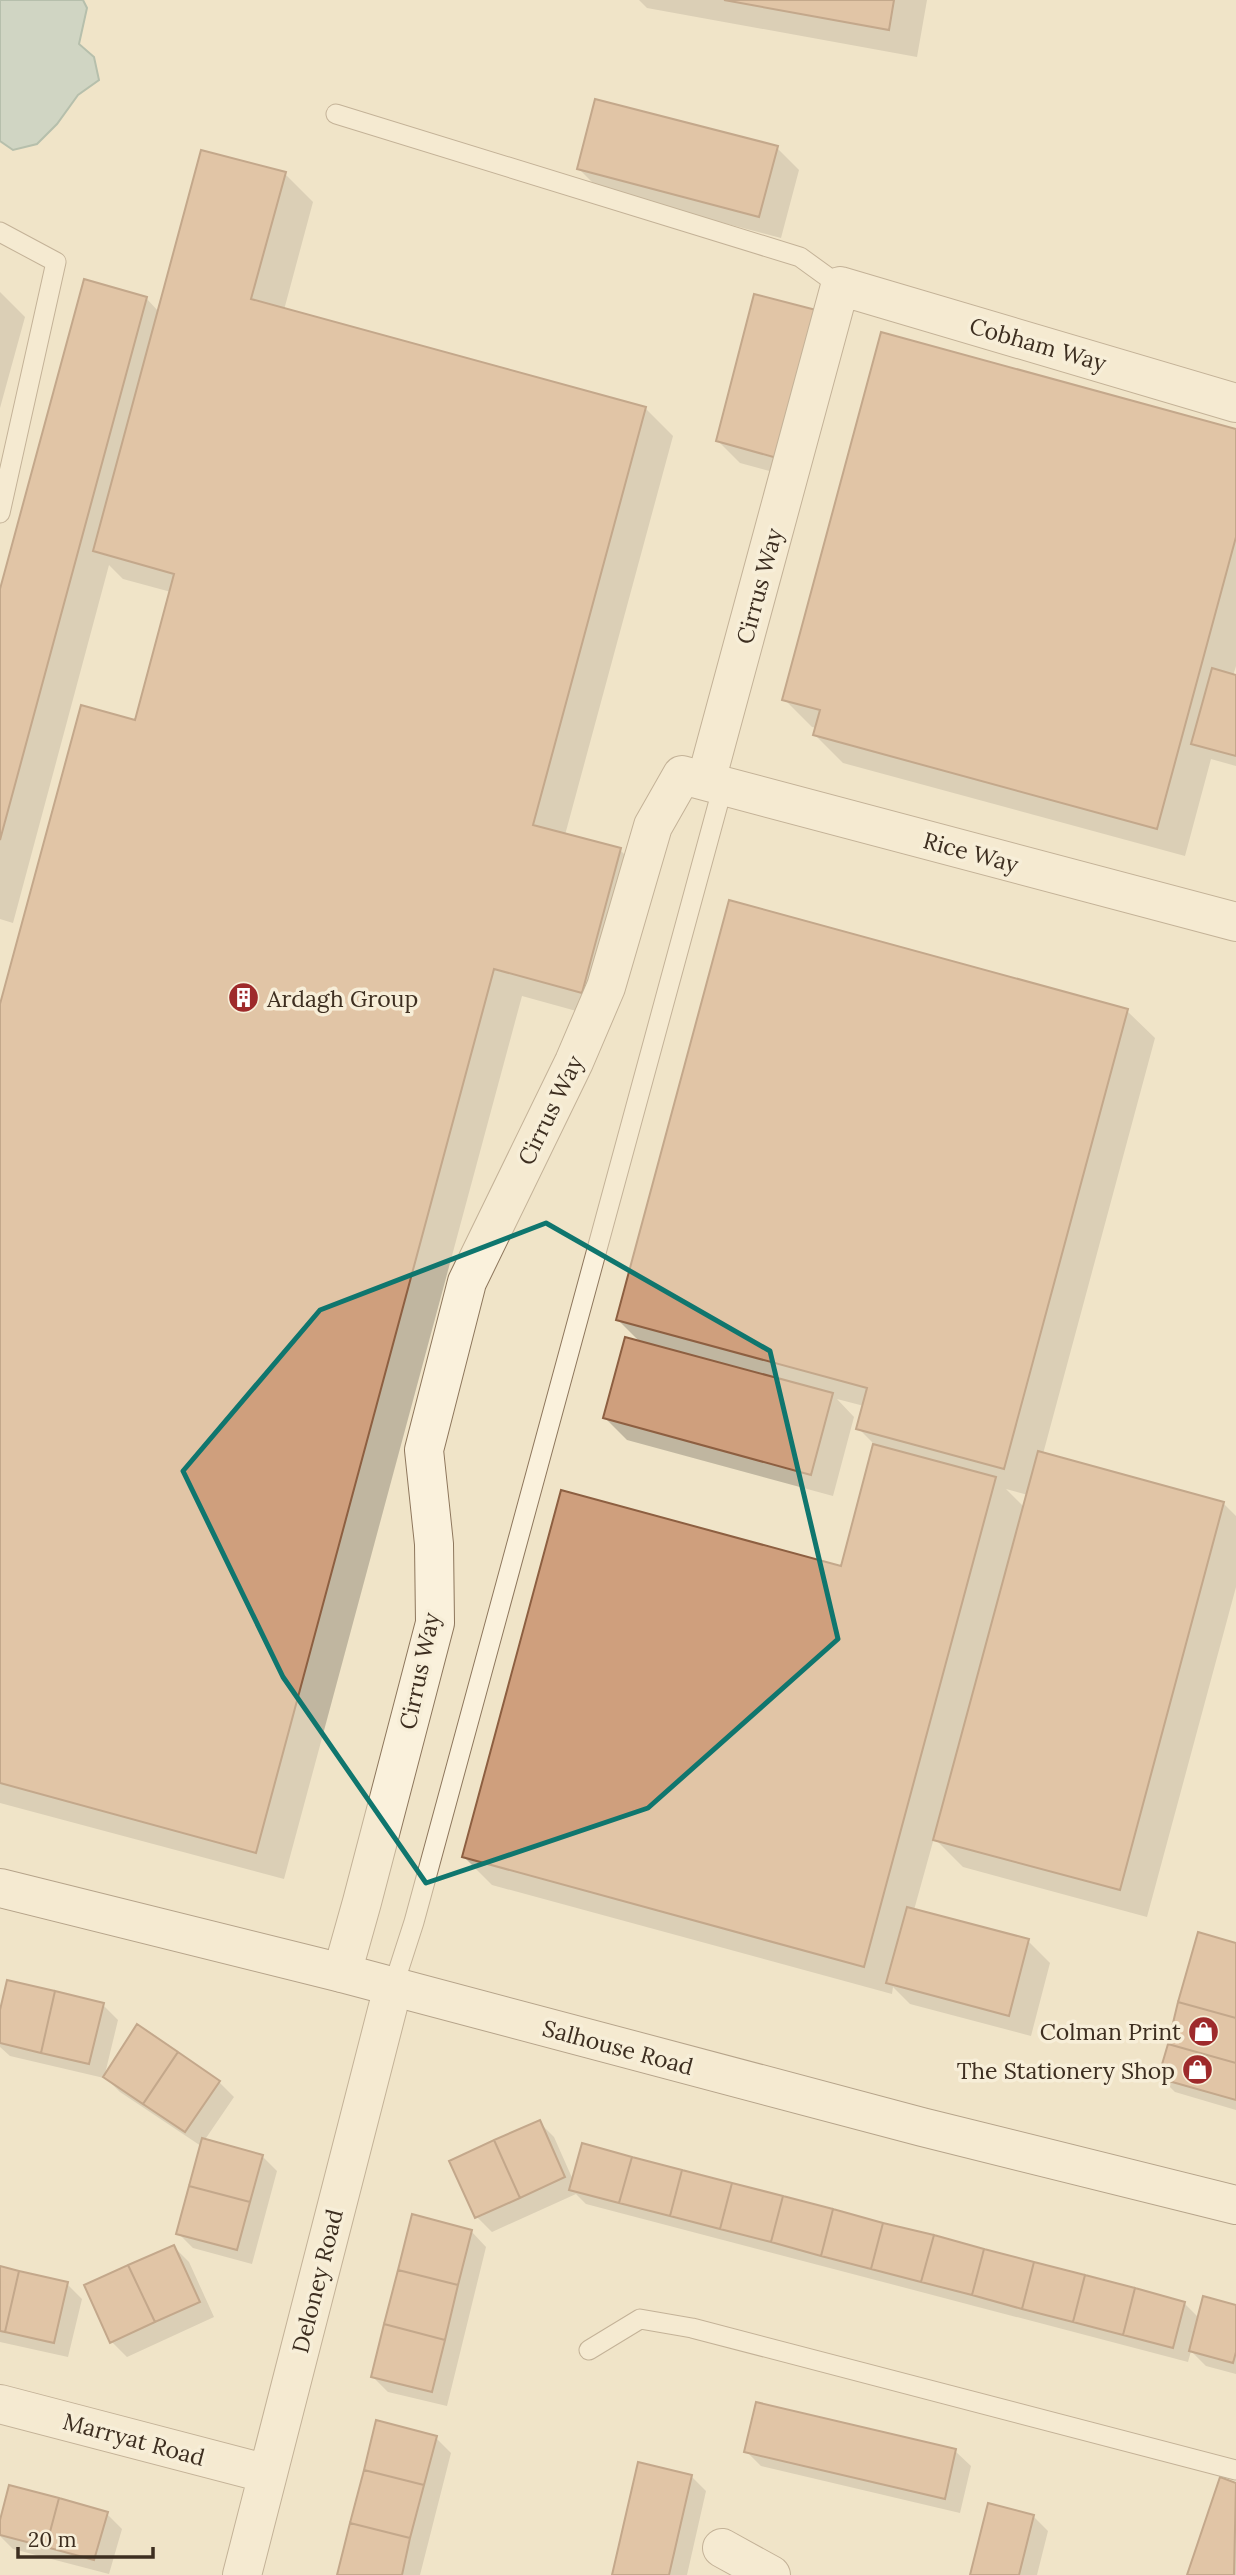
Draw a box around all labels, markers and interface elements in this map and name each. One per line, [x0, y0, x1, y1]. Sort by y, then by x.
street label: Cobham Way [966, 311, 1111, 378]
street label: Cirrus Way [730, 524, 789, 647]
street label: Rice Way [920, 825, 1023, 879]
building icon: Ardagh Group [227, 981, 261, 1015]
place label: Ardagh Group [266, 984, 418, 1013]
street label: Cirrus Way [511, 1050, 589, 1170]
street label: Cirrus Way [392, 1609, 446, 1732]
street label: Salhouse Road [540, 2013, 697, 2081]
shop icon: Colman Print [1187, 2014, 1221, 2048]
place label: Colman Print [1040, 2017, 1181, 2046]
shop icon: The Stationery Shop [1181, 2053, 1215, 2087]
place label: The Stationery Shop [957, 2056, 1175, 2085]
street label: Deloney Road [285, 2206, 349, 2356]
street label: Marryat Road [60, 2406, 208, 2472]
scale bar [18, 2516, 152, 2560]
text: 20 m [28, 2526, 77, 2553]

